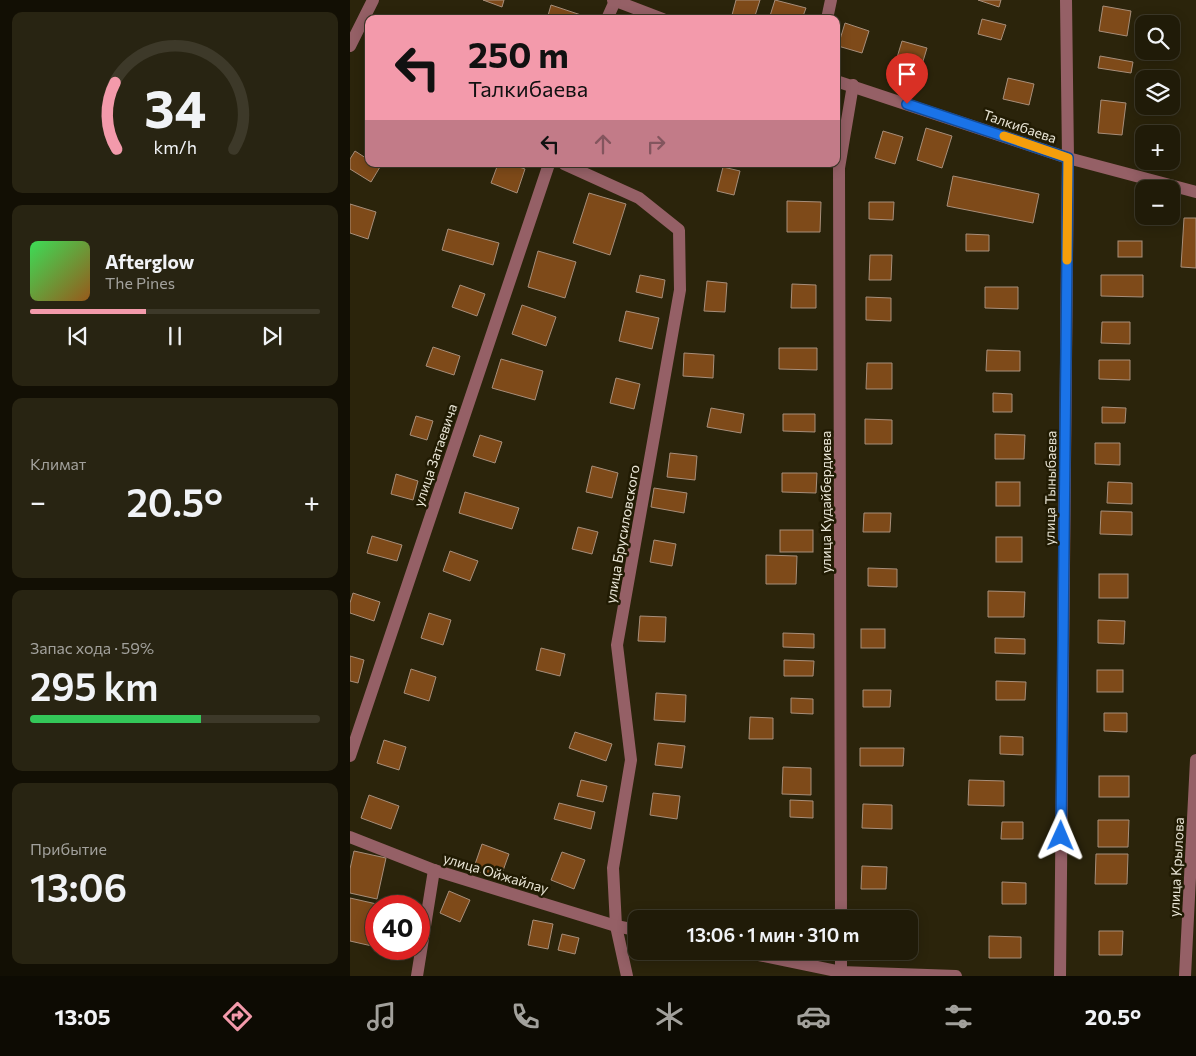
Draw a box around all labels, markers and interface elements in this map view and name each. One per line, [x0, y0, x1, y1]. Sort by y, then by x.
map controls [1135, 15, 1180, 225]
button: search [1135, 15, 1180, 60]
text: 250 m [468, 32, 569, 75]
icon: left [385, 35, 450, 100]
pin [886, 53, 928, 104]
icon: arrive [893, 60, 921, 88]
button: layers [1135, 70, 1180, 115]
text: 34 [144, 75, 206, 139]
text: Талкибаева [468, 75, 588, 102]
street label: Талкибаева [981, 106, 1059, 146]
button: + [1135, 125, 1180, 170]
icon: left [536, 130, 564, 158]
icon: ahead [589, 130, 617, 158]
icon: right [642, 130, 670, 158]
text: km/h [153, 136, 197, 158]
button: − [1135, 180, 1180, 225]
text: Afterglow [105, 250, 194, 273]
text: The Pines [105, 273, 175, 292]
icon: previous [64, 322, 92, 350]
icon: pause [161, 322, 189, 350]
icon: next [258, 322, 286, 350]
street label: улица Затаевича [409, 401, 461, 509]
street label: улица Тыныбаева [1040, 430, 1060, 546]
street label: улица Кудайбердиева [817, 431, 834, 573]
text: Климат [30, 454, 86, 473]
street label: улица Брусиловского [601, 463, 643, 605]
text: 20.5° [127, 478, 223, 525]
text: − [30, 484, 46, 518]
text: + [304, 484, 320, 518]
text: Запас хода · 59% [30, 638, 154, 657]
text: 295 km [30, 662, 158, 709]
position arrow [1034, 809, 1086, 861]
street label: улица Крылова [1165, 817, 1187, 917]
text: Прибытие [30, 839, 107, 858]
street label: улица Ойжайлау [441, 849, 551, 897]
text: 13:06 [30, 863, 127, 910]
speed limit sign: 40 [365, 895, 430, 960]
text: 13:06 · 1 мин · 310 m [687, 923, 859, 946]
icon: directions [220, 999, 255, 1034]
icon: music [364, 999, 399, 1034]
icon: phone [508, 999, 543, 1034]
icon: climate [652, 999, 687, 1034]
icon: car [796, 999, 831, 1034]
icon: filters [941, 999, 976, 1034]
text: 13:05 [55, 1003, 111, 1030]
text: 20.5° [1085, 1003, 1141, 1030]

